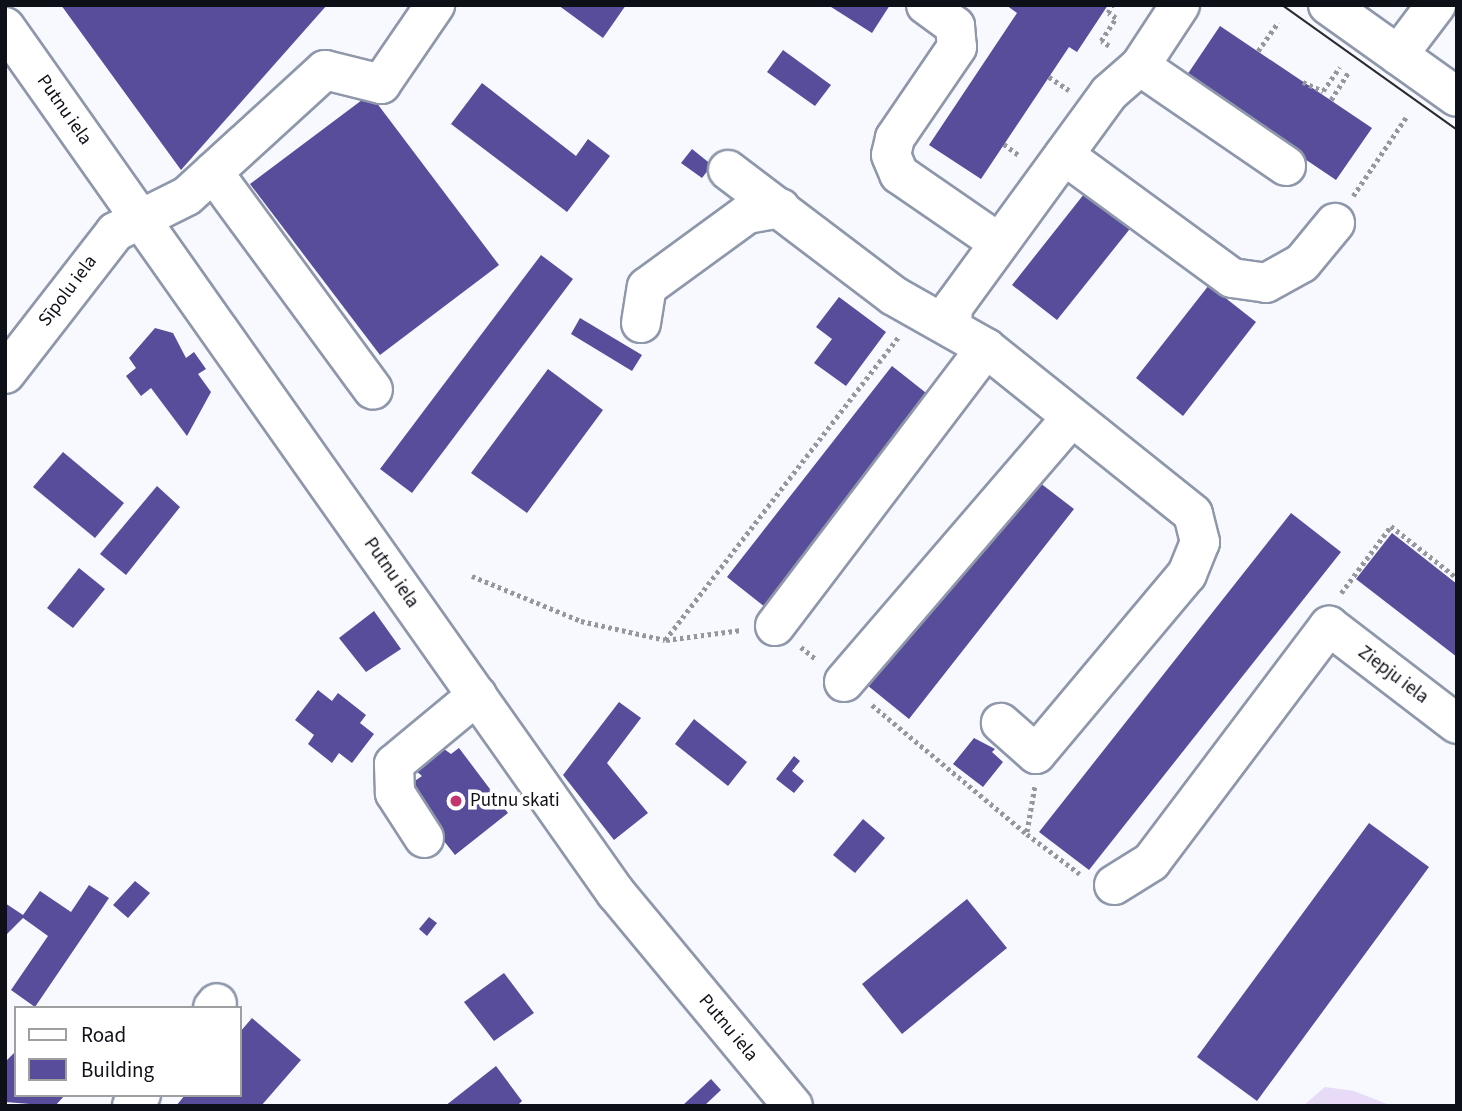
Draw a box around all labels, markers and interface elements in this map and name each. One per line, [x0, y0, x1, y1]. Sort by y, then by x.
street label: Putnu iela [32, 70, 96, 150]
street label: Sīpolu iela [34, 251, 102, 331]
street label: Putnu iela [359, 533, 423, 613]
street label: Ziepju iela [1353, 641, 1433, 709]
place label: Putnu skati [470, 790, 560, 812]
marker: Putnu skati [448, 793, 464, 809]
street label: Putnu iela [693, 990, 763, 1066]
legend [14, 1006, 242, 1097]
text: Road [81, 1020, 126, 1050]
text: Building [81, 1055, 154, 1085]

